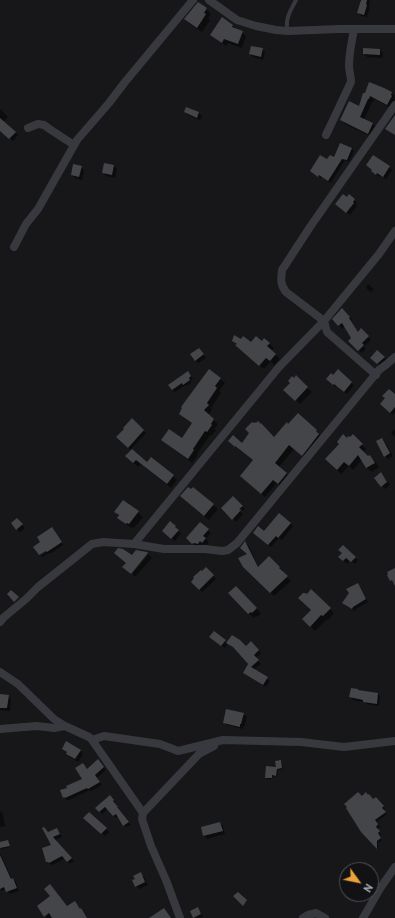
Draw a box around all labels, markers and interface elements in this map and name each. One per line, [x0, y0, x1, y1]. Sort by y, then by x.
north arrow [339, 862, 379, 902]
text: N [360, 881, 376, 895]

